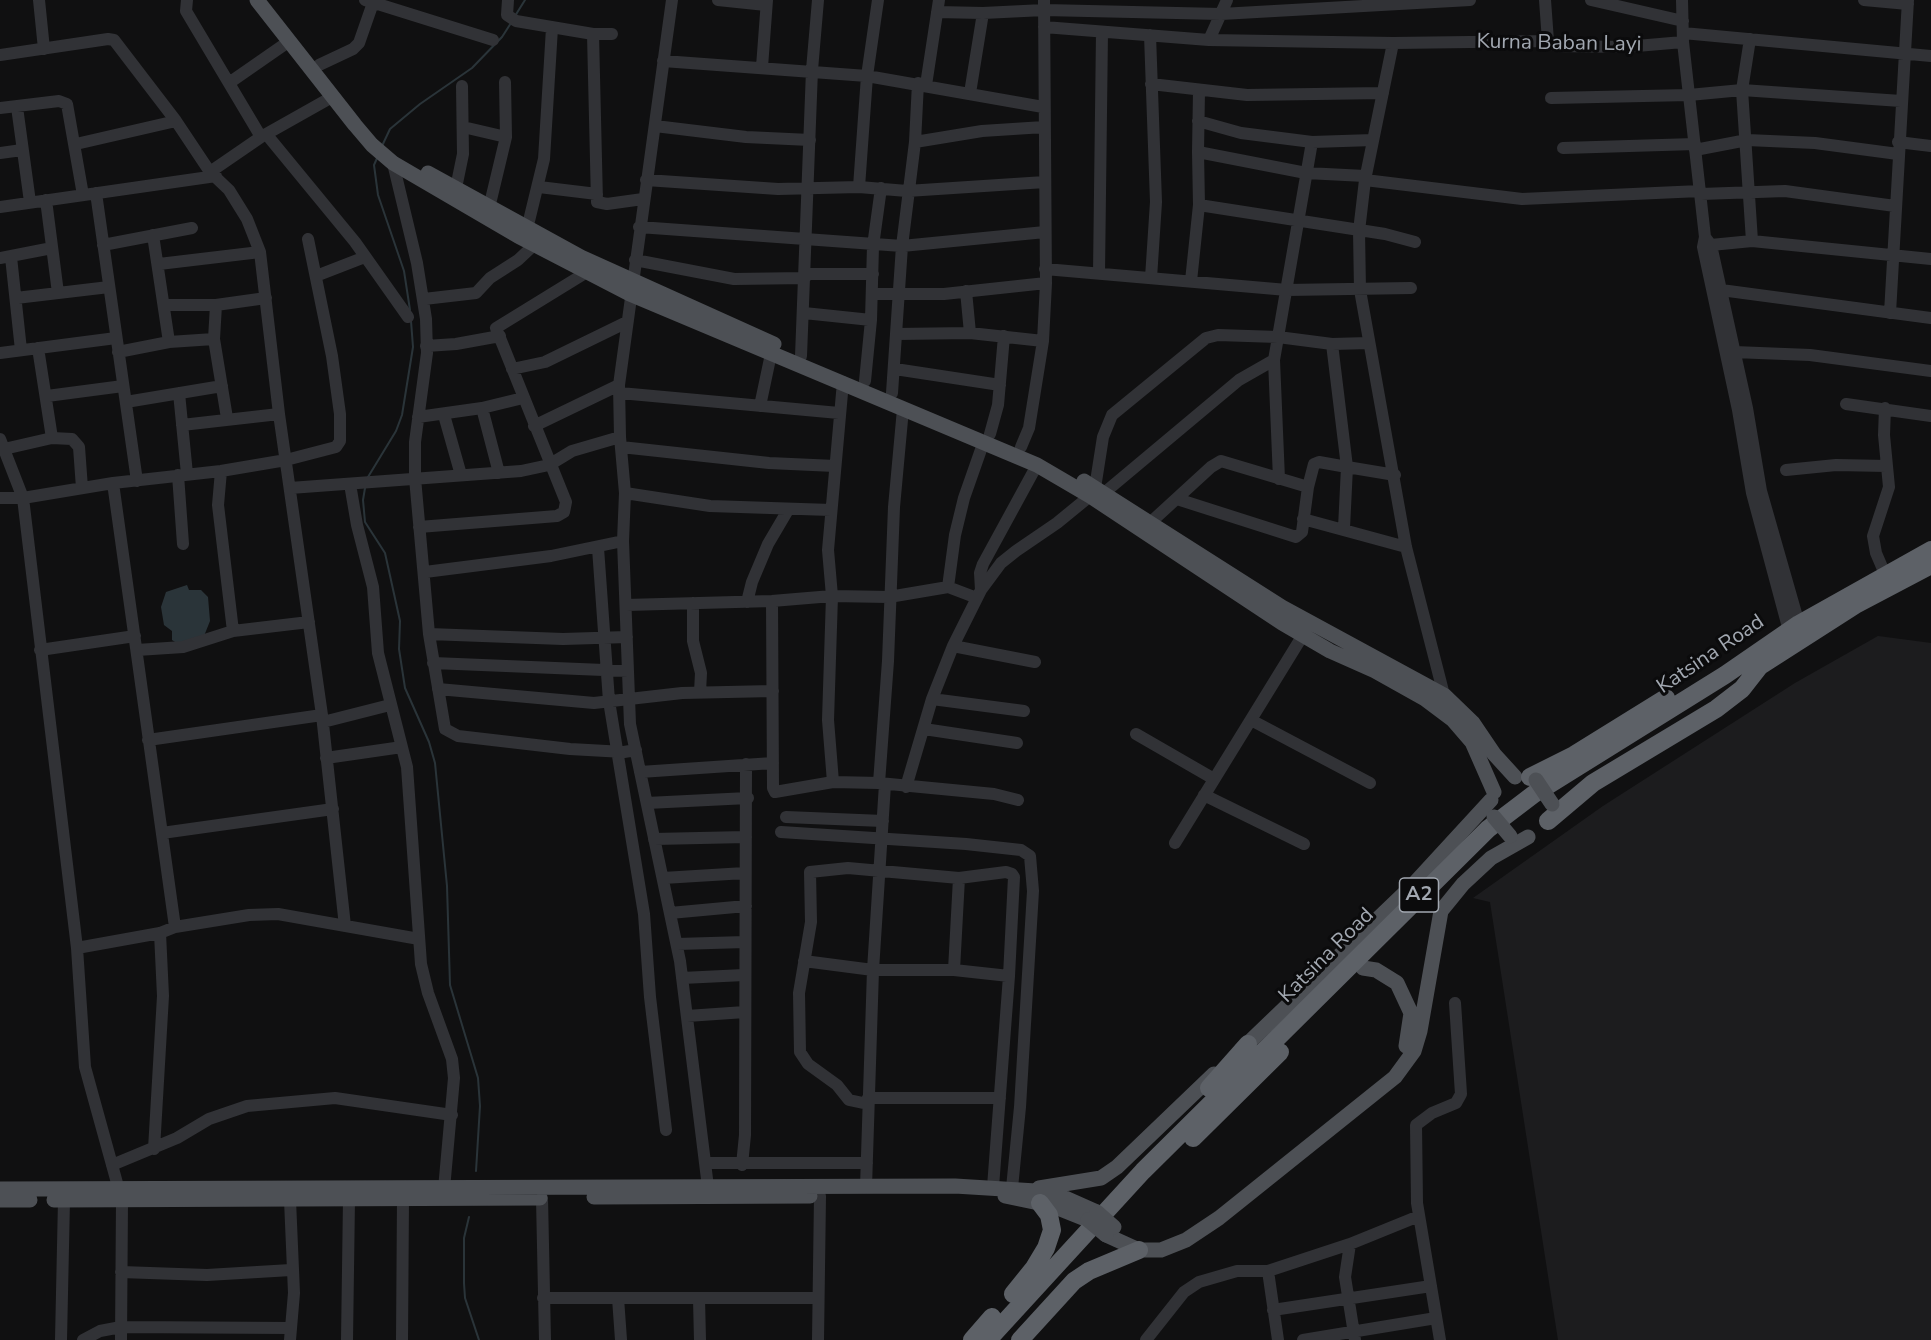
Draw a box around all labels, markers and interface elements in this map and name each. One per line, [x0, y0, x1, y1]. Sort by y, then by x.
street label: Kurna Baban Layi [1476, 30, 1642, 58]
street label: Katsina Road [1653, 610, 1769, 700]
road number: A2 [1400, 878, 1438, 912]
street label: Katsina Road [1274, 903, 1380, 1009]

